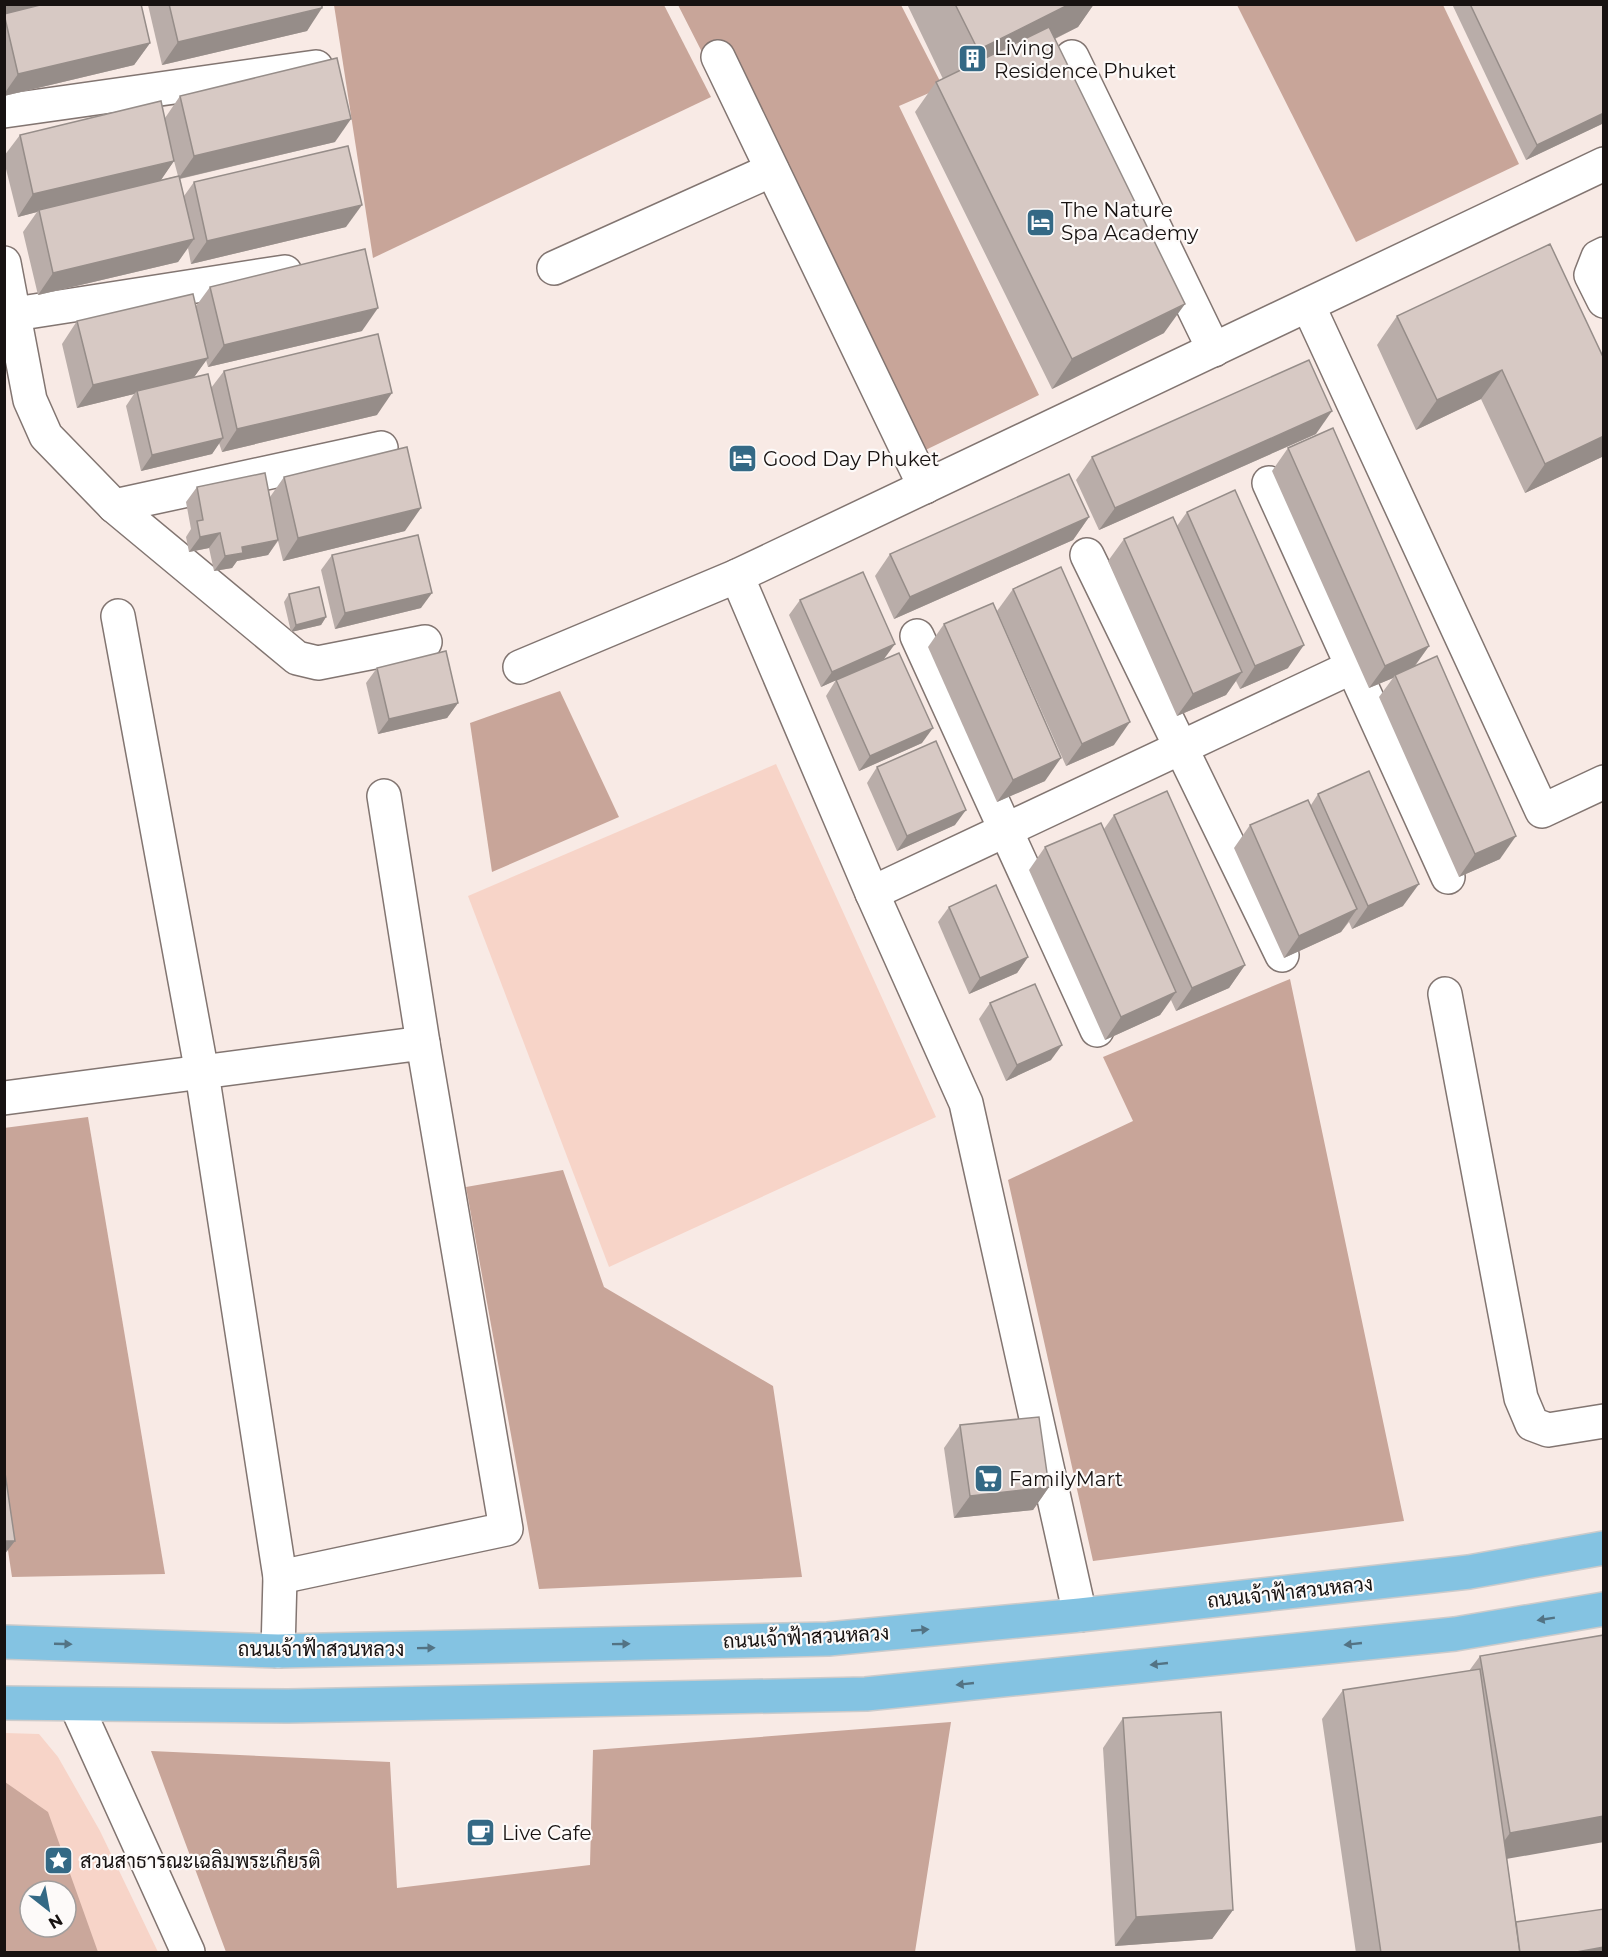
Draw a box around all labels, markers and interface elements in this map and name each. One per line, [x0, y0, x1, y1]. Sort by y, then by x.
place label: Living Residence Phuket [994, 36, 1176, 83]
building icon: Living Residence Phuket [957, 43, 989, 75]
place label: The Nature Spa Academy [1061, 198, 1199, 245]
hotel icon: The Nature Spa Academy [1024, 206, 1056, 238]
hotel icon: Good Day Phuket [726, 443, 758, 475]
place label: Good Day Phuket [763, 447, 939, 471]
supermarket icon: FamilyMart [972, 1463, 1004, 1495]
place label: FamilyMart [1009, 1467, 1123, 1491]
street label: ถนนเจ้าฟ้าสวนหลวง [1206, 1571, 1374, 1613]
one-way arrow [1536, 1614, 1555, 1623]
street label: ถนนเจ้าฟ้าสวนหลวง [722, 1621, 890, 1653]
one-way arrow [911, 1625, 930, 1635]
street label: ถนนเจ้าฟ้าสวนหลวง [238, 1637, 404, 1661]
one-way arrow [611, 1639, 630, 1648]
one-way arrow [1343, 1639, 1362, 1649]
one-way arrow [53, 1640, 72, 1649]
one-way arrow [416, 1643, 435, 1653]
one-way arrow [1149, 1659, 1168, 1669]
one-way arrow [955, 1679, 974, 1689]
cafe icon: Live Cafe [465, 1817, 497, 1849]
place label: Live Cafe [502, 1821, 592, 1845]
place icon: สวนสาธารณะเฉลิมพระเกียรติ [43, 1845, 75, 1877]
place label: สวนสาธารณะเฉลิมพระเกียรติ [80, 1848, 321, 1873]
north arrow [18, 1879, 78, 1939]
text: N [45, 1910, 66, 1933]

